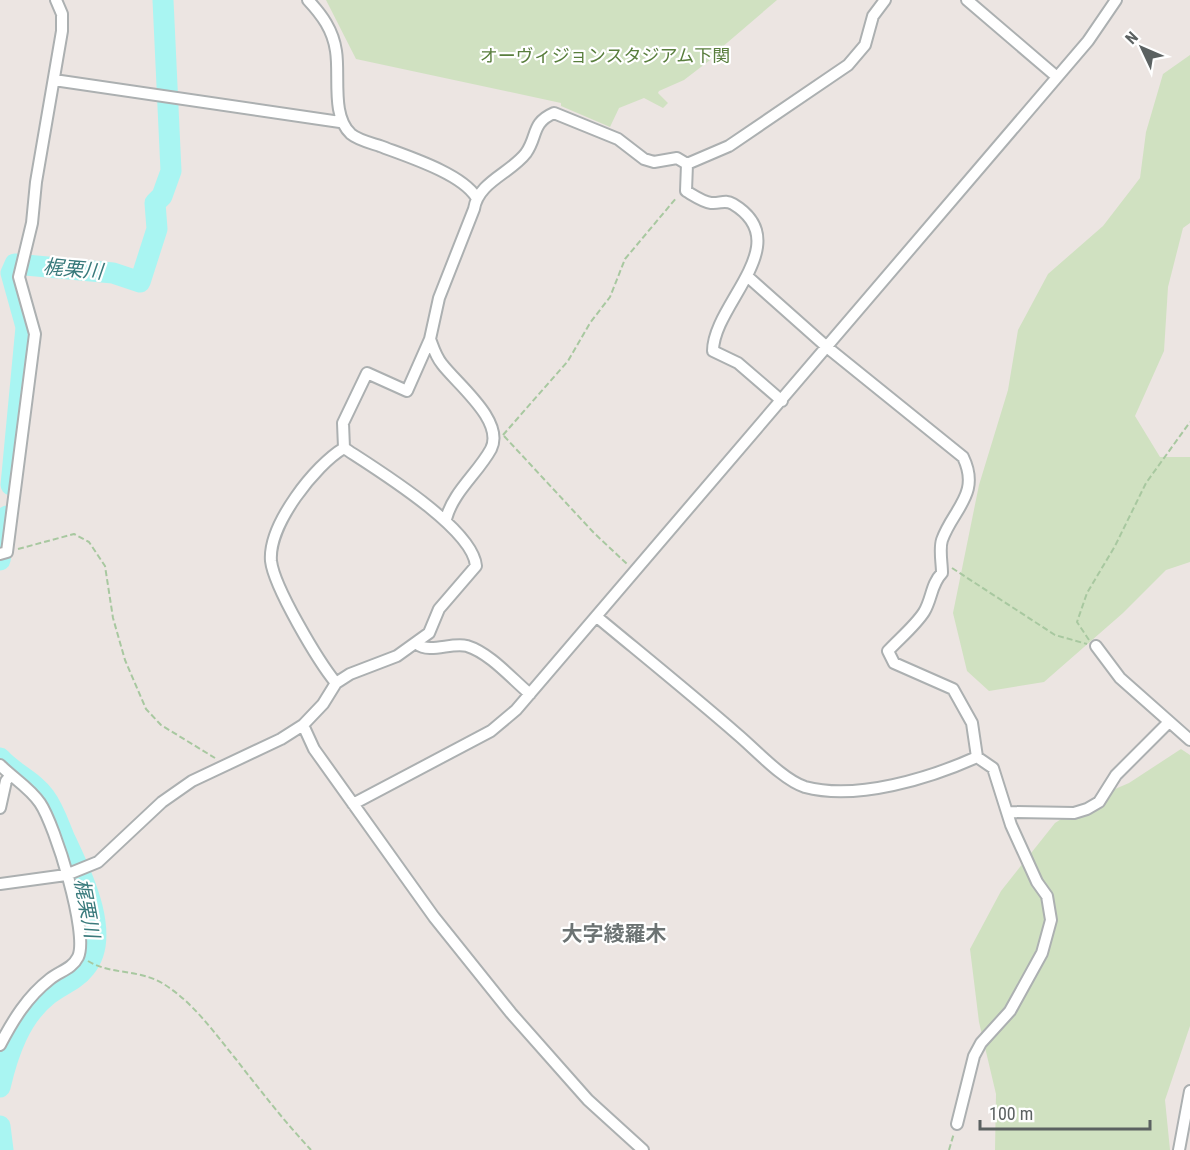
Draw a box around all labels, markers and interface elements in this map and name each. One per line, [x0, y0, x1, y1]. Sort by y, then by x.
north arrow [1112, 18, 1172, 78]
text: N [1121, 28, 1142, 48]
park label: オーヴィジョンスタジアム下関 [480, 45, 730, 66]
water label: 梶栗川 [42, 254, 106, 284]
water label: 梶栗川 [69, 876, 105, 942]
district label: 大字綾羅木 [562, 922, 667, 946]
scale bar [980, 1093, 1150, 1131]
text: 100 m [989, 1103, 1033, 1124]

